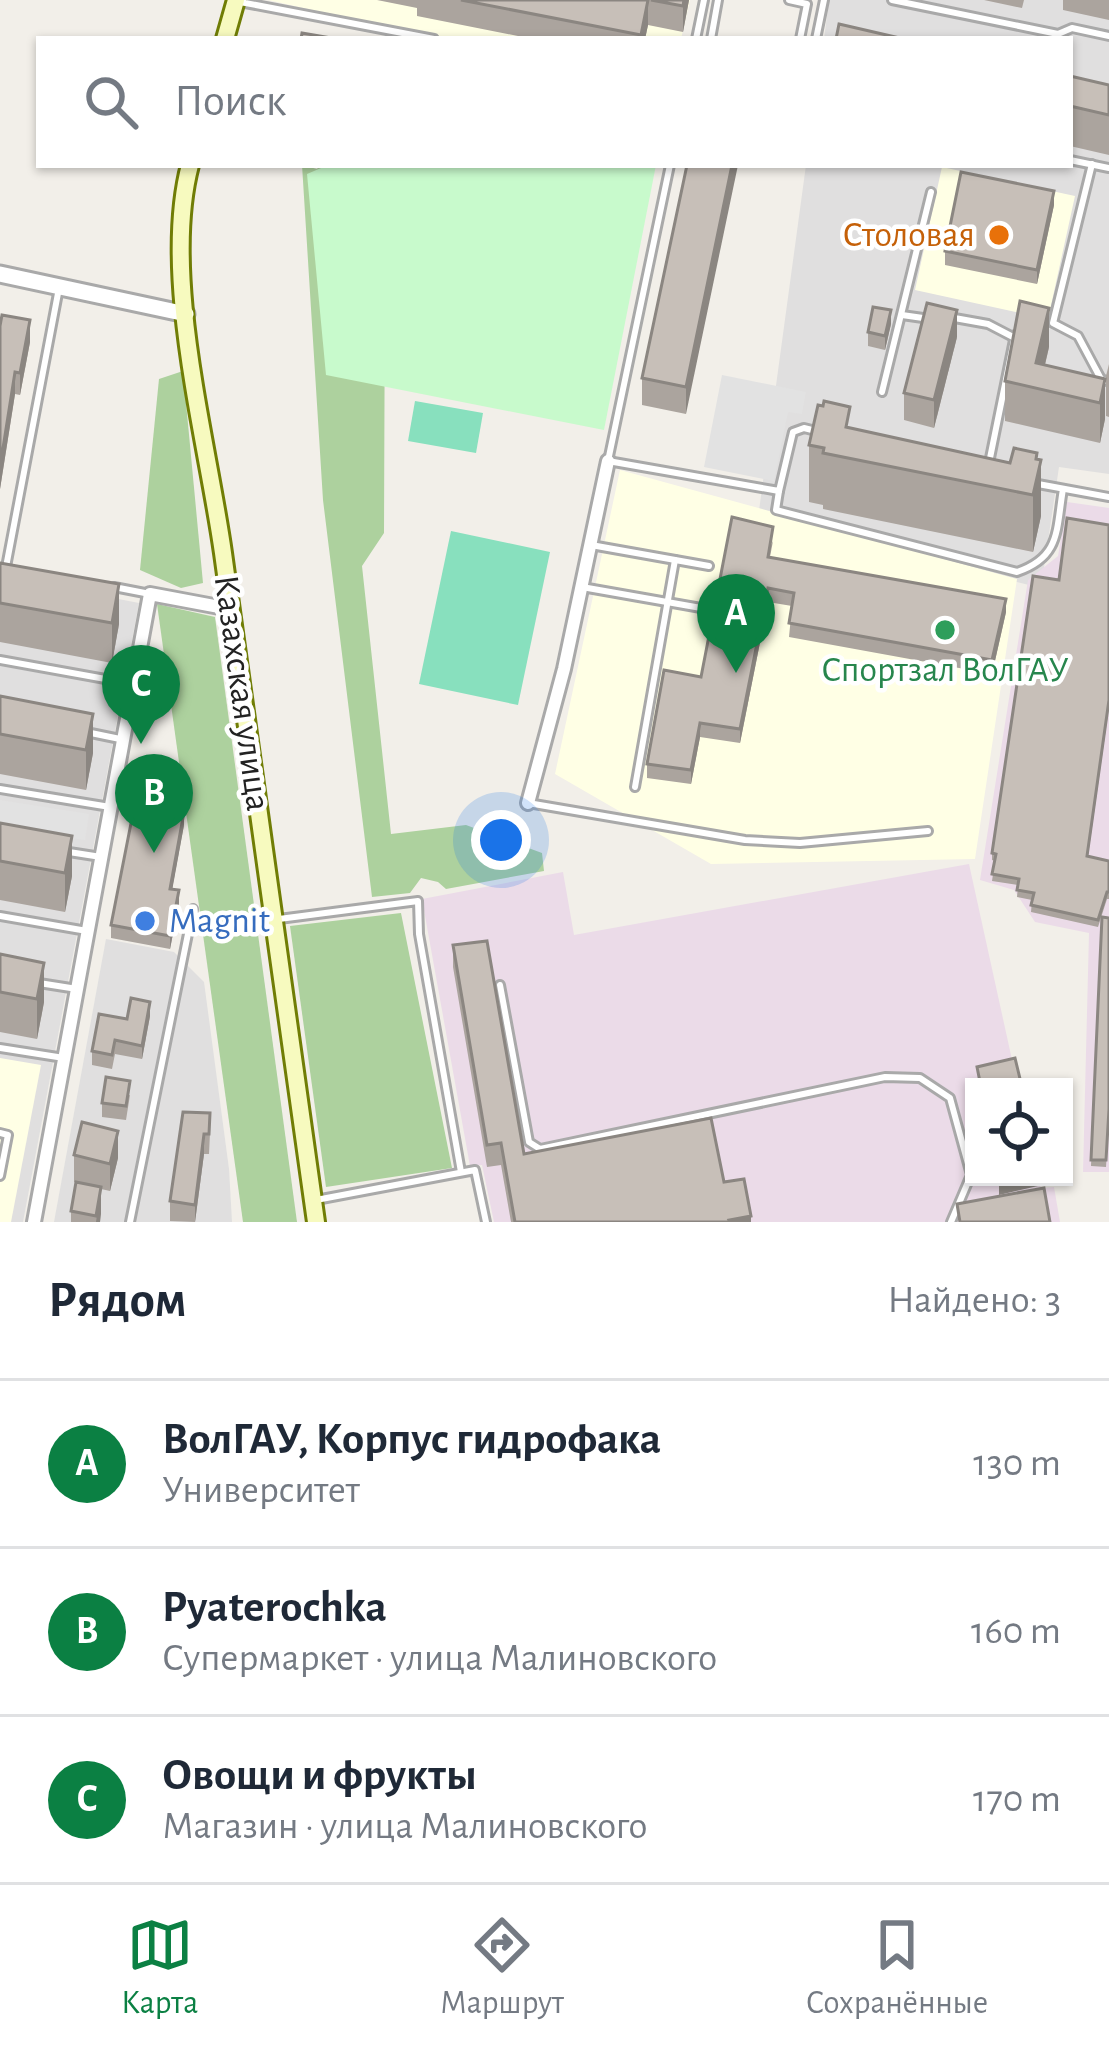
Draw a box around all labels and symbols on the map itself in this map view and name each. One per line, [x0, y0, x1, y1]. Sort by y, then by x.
place label: Столовая [842, 217, 975, 253]
marker: Столовая [986, 222, 1012, 248]
street label: Казахская улица [208, 573, 276, 813]
pin: A [697, 574, 775, 673]
marker: Спортзал ВолГАУ [932, 617, 958, 643]
pin: C [102, 645, 180, 744]
place label: Спортзал ВолГАУ [821, 652, 1069, 688]
pin: B [115, 754, 193, 853]
your location [471, 810, 531, 870]
place label: Magnit [169, 903, 270, 939]
marker: Magnit [132, 908, 158, 934]

